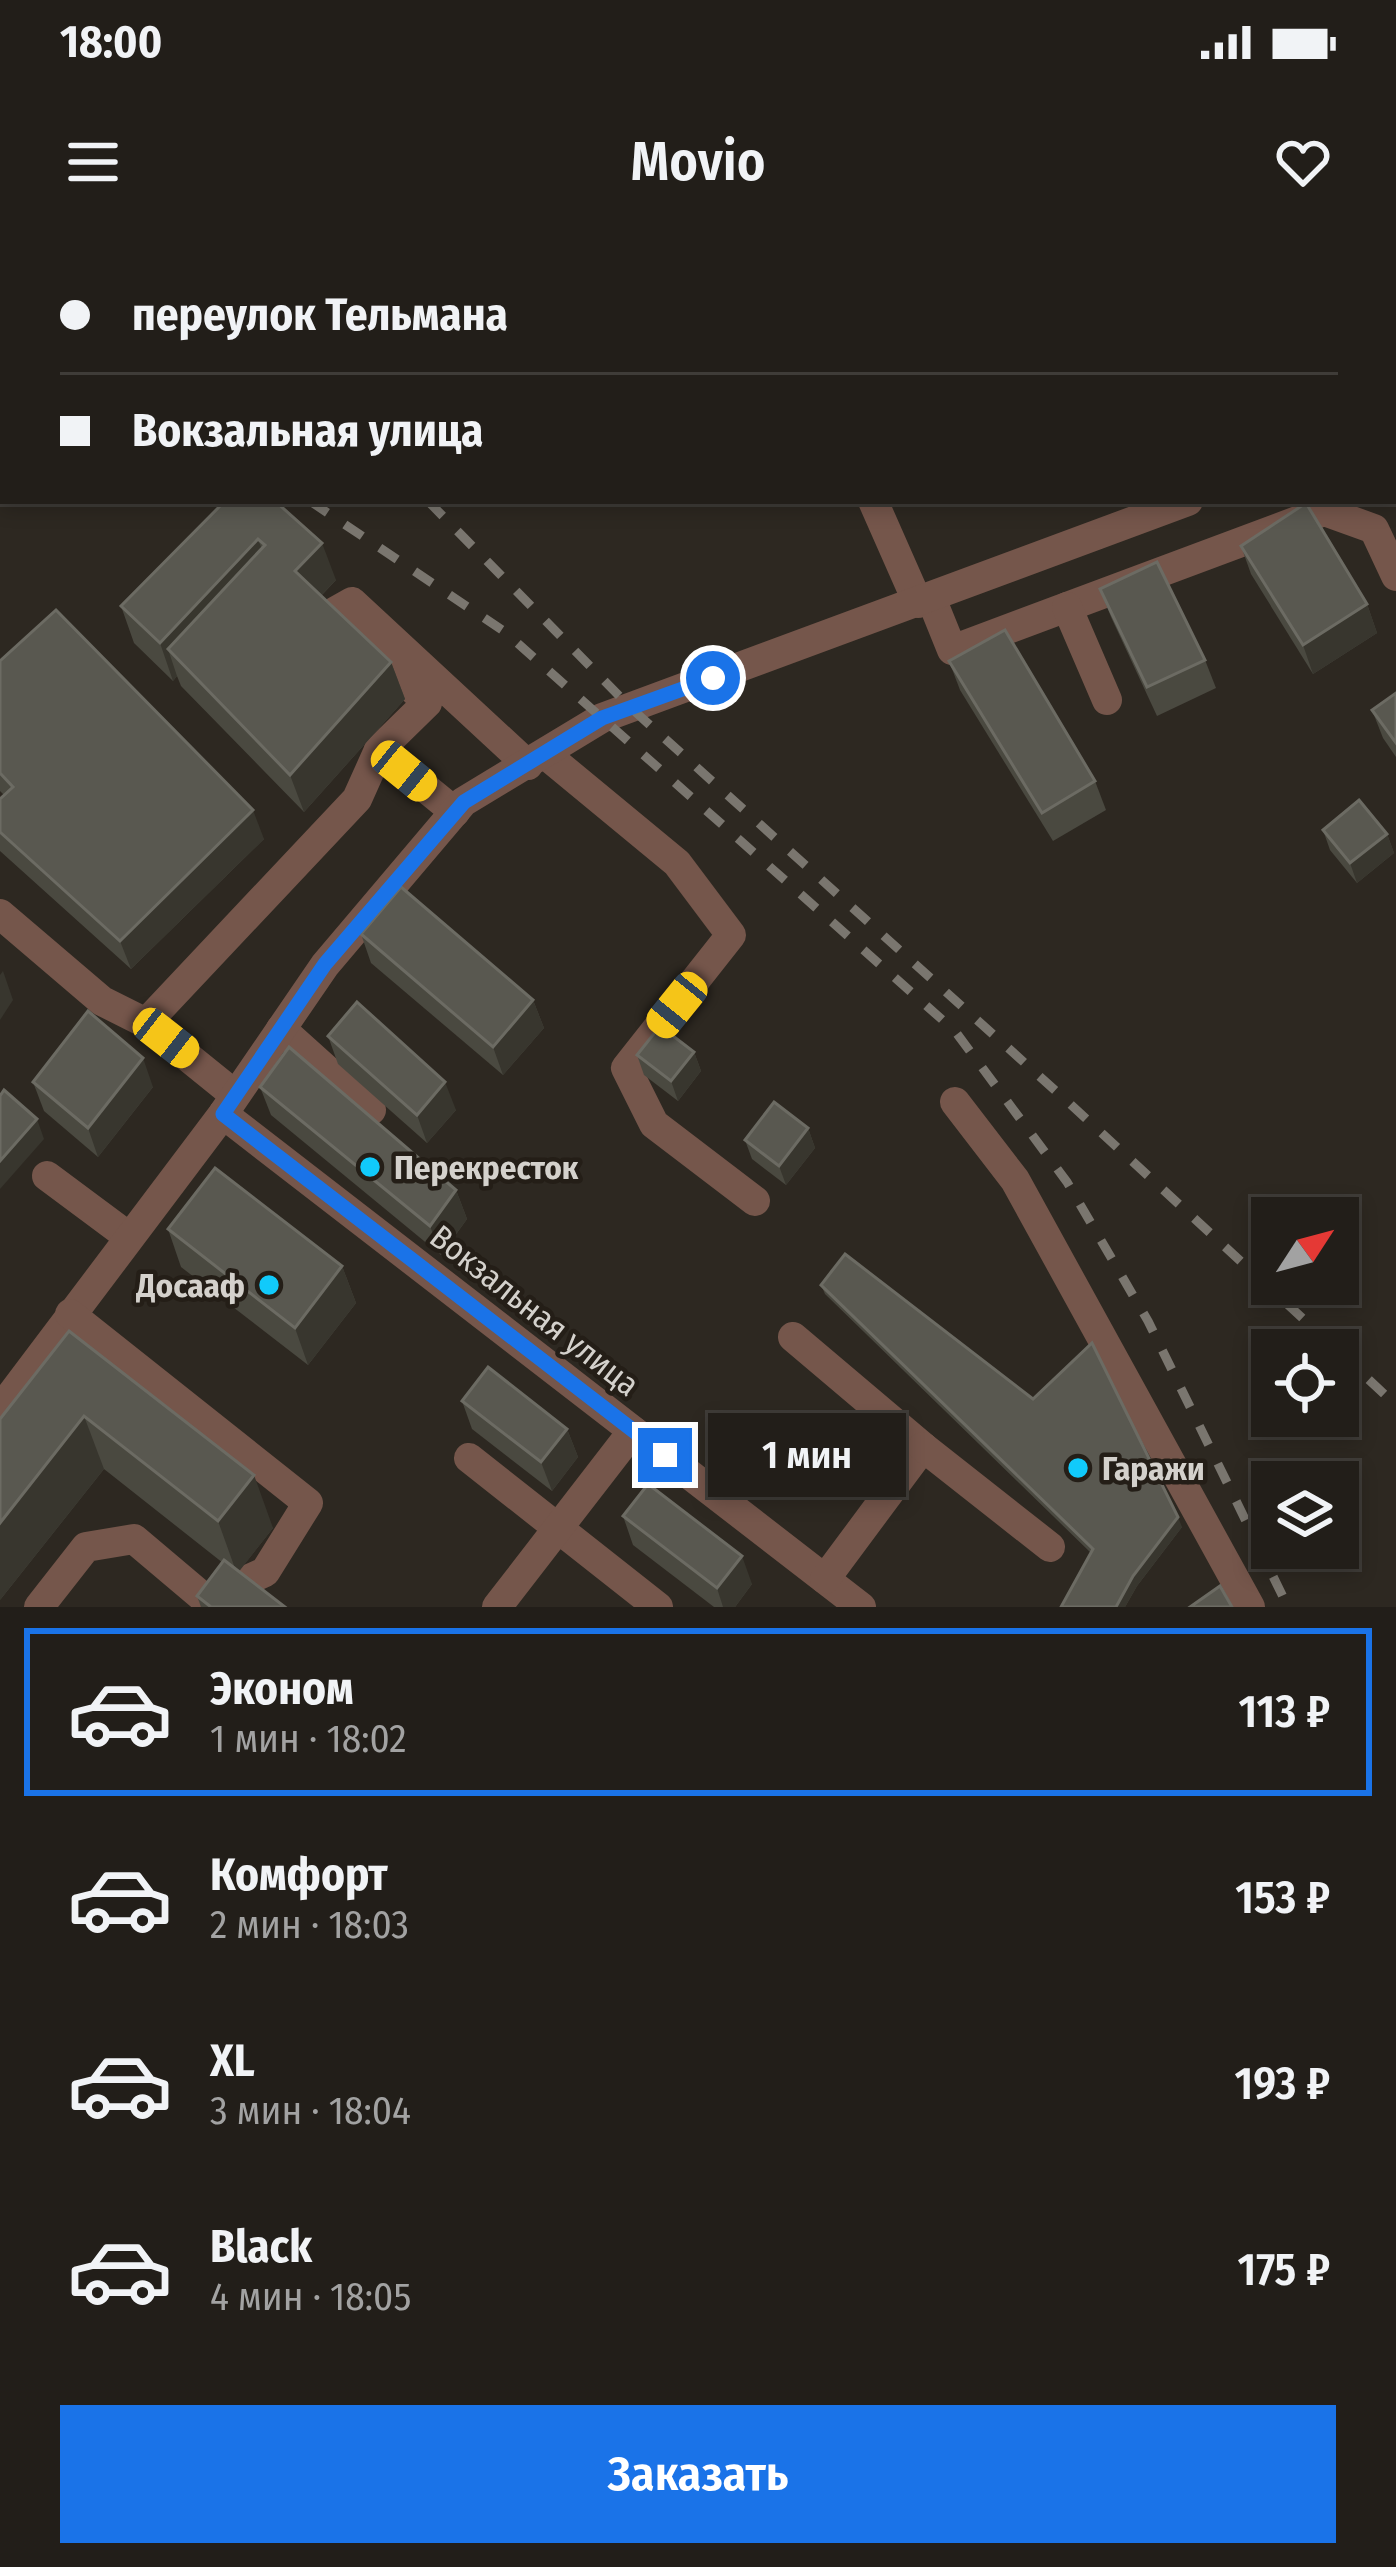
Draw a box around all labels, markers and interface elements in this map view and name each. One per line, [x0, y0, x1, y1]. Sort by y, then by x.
text: 18:00 [60, 15, 162, 69]
icon: menu [60, 129, 126, 195]
icon: heart [1270, 129, 1336, 195]
text: Movio [631, 130, 766, 194]
text: переулок Тельмана [132, 288, 508, 342]
text: Вокзальная улица [132, 404, 483, 458]
route start [686, 651, 740, 705]
car [365, 734, 443, 808]
car [640, 966, 714, 1044]
car [127, 1002, 205, 1074]
place label: Перекресток [394, 1148, 579, 1188]
marker: Перекресток [357, 1154, 383, 1180]
north arrow [1251, 1197, 1359, 1305]
map controls [1251, 1197, 1359, 1569]
street label: Вокзальная улица [422, 1217, 647, 1405]
place label: Досааф [135, 1266, 245, 1306]
marker: Досааф [256, 1272, 282, 1298]
button: locate [1251, 1329, 1359, 1437]
callout: 1 мин [707, 1413, 905, 1497]
route end [638, 1428, 692, 1482]
text: 1 мин [762, 1432, 852, 1478]
place label: Гаражи [1102, 1449, 1205, 1489]
marker: Гаражи [1065, 1455, 1091, 1481]
button: layers [1251, 1461, 1359, 1569]
icon: car [66, 1658, 174, 1766]
text: Эконом [210, 1662, 354, 1716]
text: 113 ₽ [1239, 1685, 1330, 1739]
text: 1 мин · 18:02 [210, 1716, 406, 1762]
icon: car [66, 1844, 174, 1952]
text: Комфорт [210, 1848, 388, 1902]
text: 153 ₽ [1235, 1871, 1330, 1925]
text: 2 мин · 18:03 [210, 1902, 409, 1948]
icon: car [66, 2030, 174, 2138]
text: XL [210, 2034, 255, 2088]
text: 193 ₽ [1235, 2057, 1330, 2111]
text: 3 мин · 18:04 [210, 2088, 411, 2134]
icon: car [66, 2216, 174, 2324]
text: Black [210, 2220, 312, 2274]
text: 175 ₽ [1237, 2243, 1330, 2297]
text: 4 мин · 18:05 [210, 2274, 411, 2320]
button: Заказать [60, 2405, 1336, 2543]

